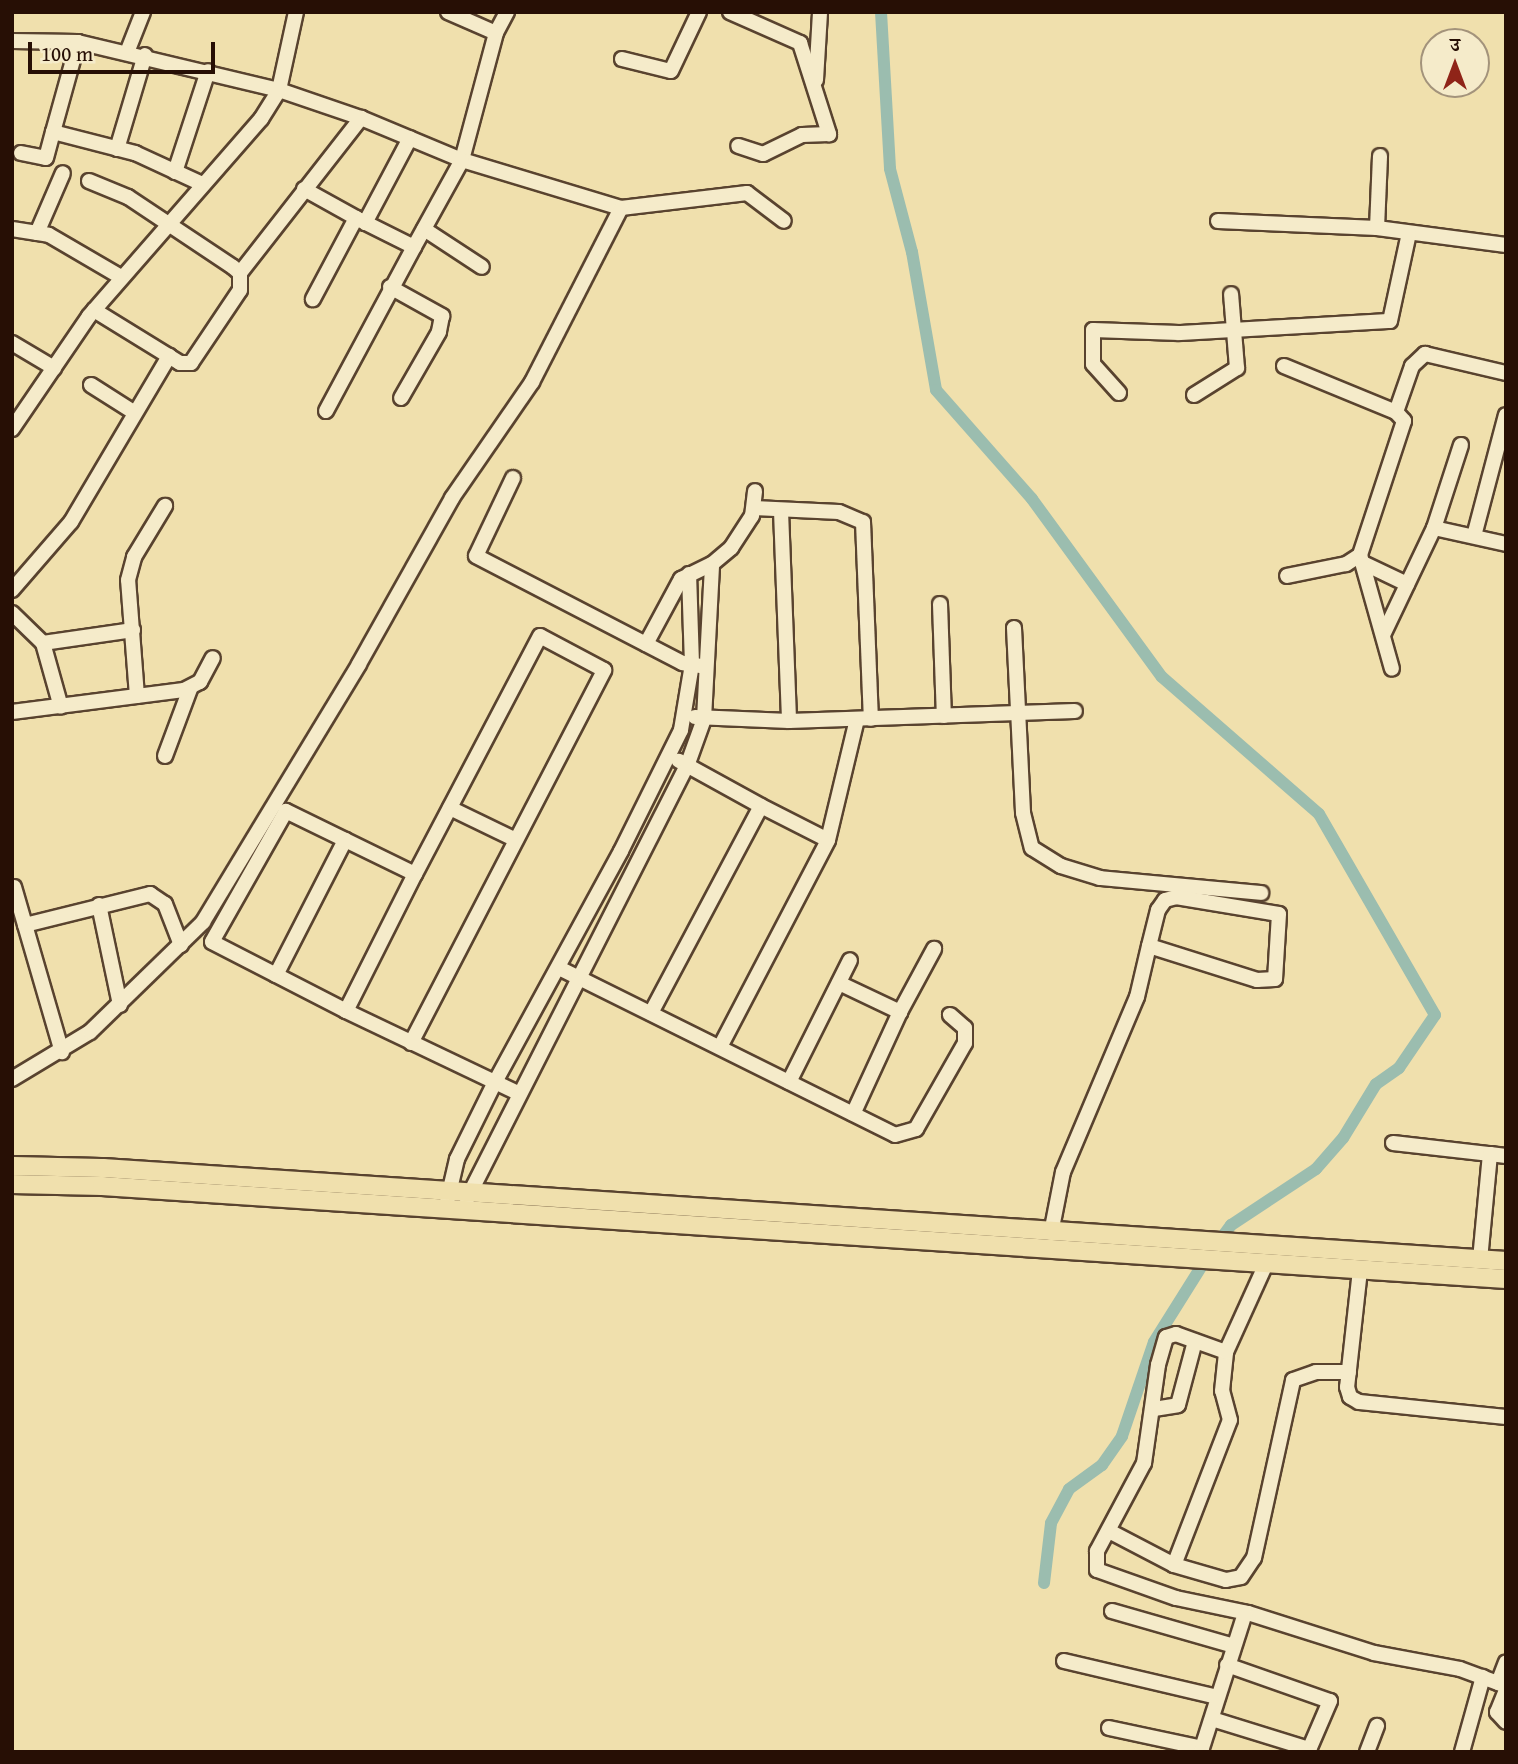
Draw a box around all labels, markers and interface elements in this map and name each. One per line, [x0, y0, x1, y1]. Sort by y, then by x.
scale bar [32, 28, 219, 72]
north arrow [1420, 28, 1490, 98]
text: उ [1450, 30, 1460, 58]
text: 100 m [41, 38, 93, 69]

